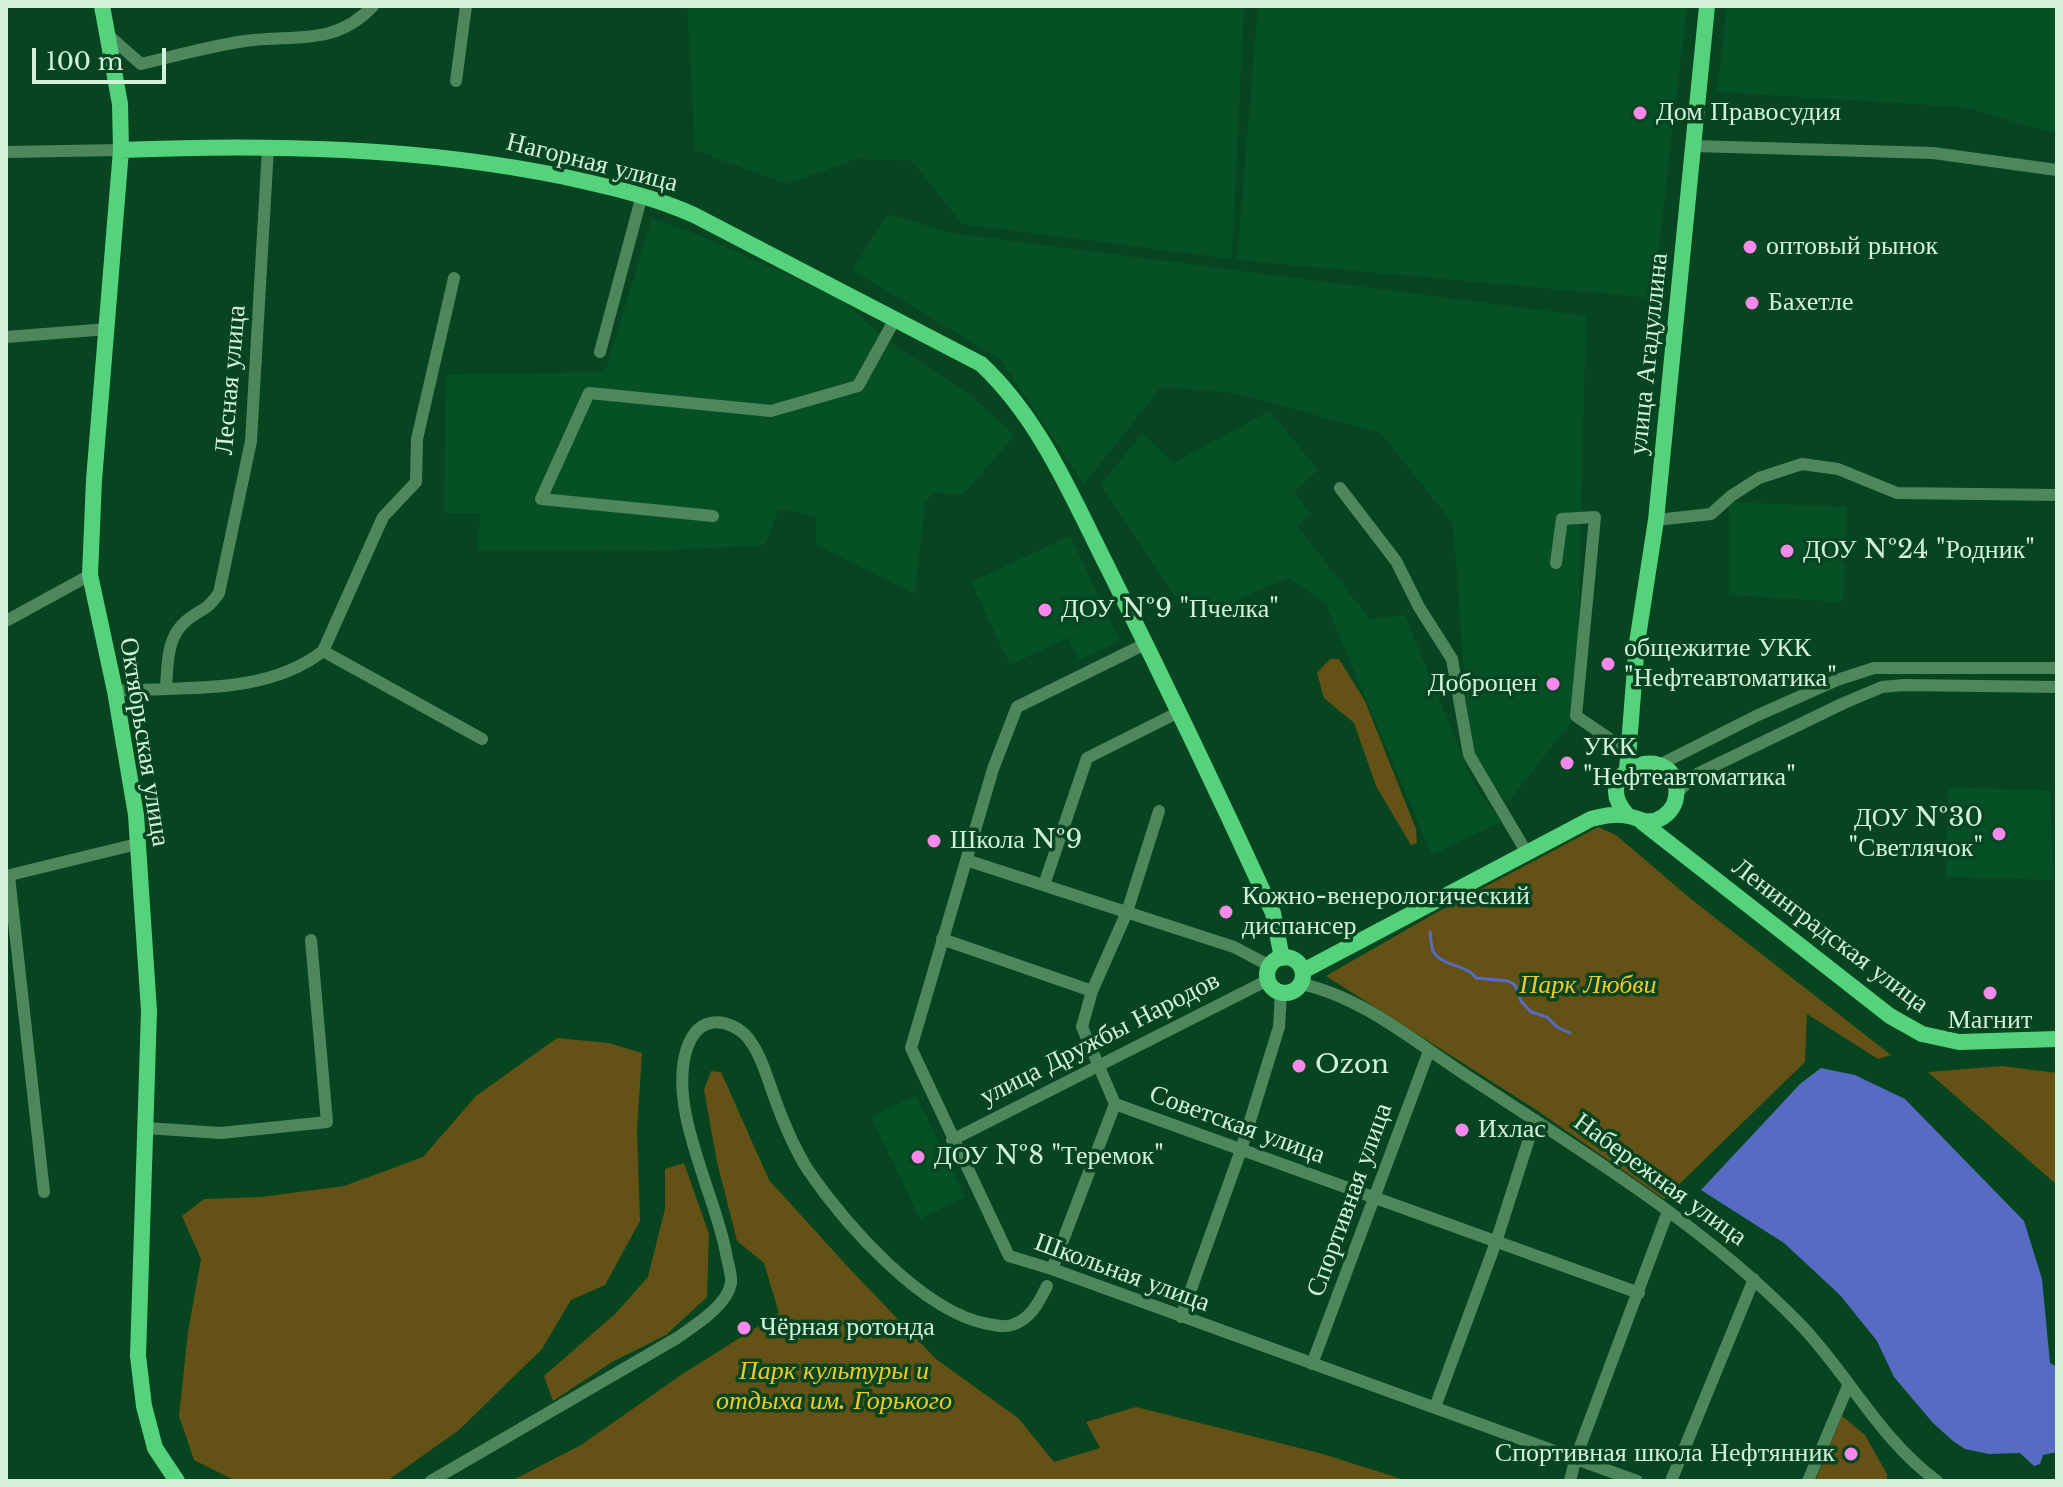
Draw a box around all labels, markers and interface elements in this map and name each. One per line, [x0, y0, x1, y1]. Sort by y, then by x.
scale bar [36, 32, 170, 82]
text: 100 m [46, 47, 124, 76]
place label: Дом Правосудия [1656, 97, 1841, 129]
marker: Дом Правосудия [1631, 104, 1649, 122]
street label: Нагорная улица [503, 127, 681, 199]
place label: оптовый рынок [1766, 231, 1938, 263]
marker: оптовый рынок [1741, 238, 1759, 256]
street label: улица Агадуллина [1623, 251, 1675, 457]
place label: Бахетле [1768, 287, 1854, 319]
marker: Бахетле [1743, 294, 1761, 312]
street label: Лесная улица [209, 304, 253, 456]
place label: ДОУ №24 "Родник" [1803, 535, 2035, 567]
marker: ДОУ №24 "Родник" [1778, 542, 1796, 560]
place label: ДОУ №9 "Пчелка" [1061, 594, 1279, 626]
marker: ДОУ №9 "Пчелка" [1036, 601, 1054, 619]
place label: общежитие УКК "Нефтеавтоматика" [1624, 633, 1837, 694]
street label: Октябрьская улица [112, 635, 176, 849]
marker: общежитие УКК "Нефтеавтоматика" [1599, 655, 1617, 673]
place label: Доброцен [1428, 668, 1537, 700]
marker: Доброцен [1544, 675, 1562, 693]
place label: УКК "Нефтеавтоматика" [1583, 732, 1796, 794]
marker: УКК "Нефтеавтоматика" [1558, 754, 1576, 772]
place label: ДОУ №30 "Светлячок" [1849, 803, 1983, 864]
place label: Школа №9 [950, 825, 1082, 857]
marker: ДОУ №30 "Светлячок" [1990, 825, 2008, 843]
marker: Школа №9 [925, 832, 943, 850]
street label: Ленинградская улица [1726, 852, 1934, 1020]
place label: Кожно-венерологический диспансер [1242, 881, 1530, 942]
marker: Кожно-венерологический диспансер [1217, 903, 1235, 921]
street label: улица Дружбы Народов [975, 965, 1225, 1113]
park label: Парк Любви [1519, 970, 1657, 1002]
marker: Магнит [1981, 984, 1999, 1002]
place label: Магнит [1948, 1005, 2032, 1037]
place label: Ozon [1315, 1050, 1389, 1082]
marker: Ozon [1290, 1057, 1308, 1075]
street label: Советская улица [1145, 1079, 1329, 1171]
street label: Спортивная улица [1301, 1099, 1399, 1301]
street label: Набережная улица [1567, 1107, 1753, 1253]
place label: Ихлас [1478, 1114, 1546, 1146]
marker: Ихлас [1453, 1121, 1471, 1139]
place label: ДОУ №8 "Теремок" [934, 1141, 1164, 1173]
marker: ДОУ №8 "Теремок" [909, 1148, 927, 1166]
street label: Школьная улица [1030, 1227, 1214, 1319]
place label: Чёрная ротонда [760, 1312, 935, 1344]
marker: Чёрная ротонда [735, 1319, 753, 1337]
park label: Парк культуры и отдыха им. Горького [716, 1356, 952, 1418]
place label: Спортивная школа Нефтянник [1495, 1438, 1835, 1470]
marker: Спортивная школа Нефтянник [1842, 1445, 1860, 1463]

